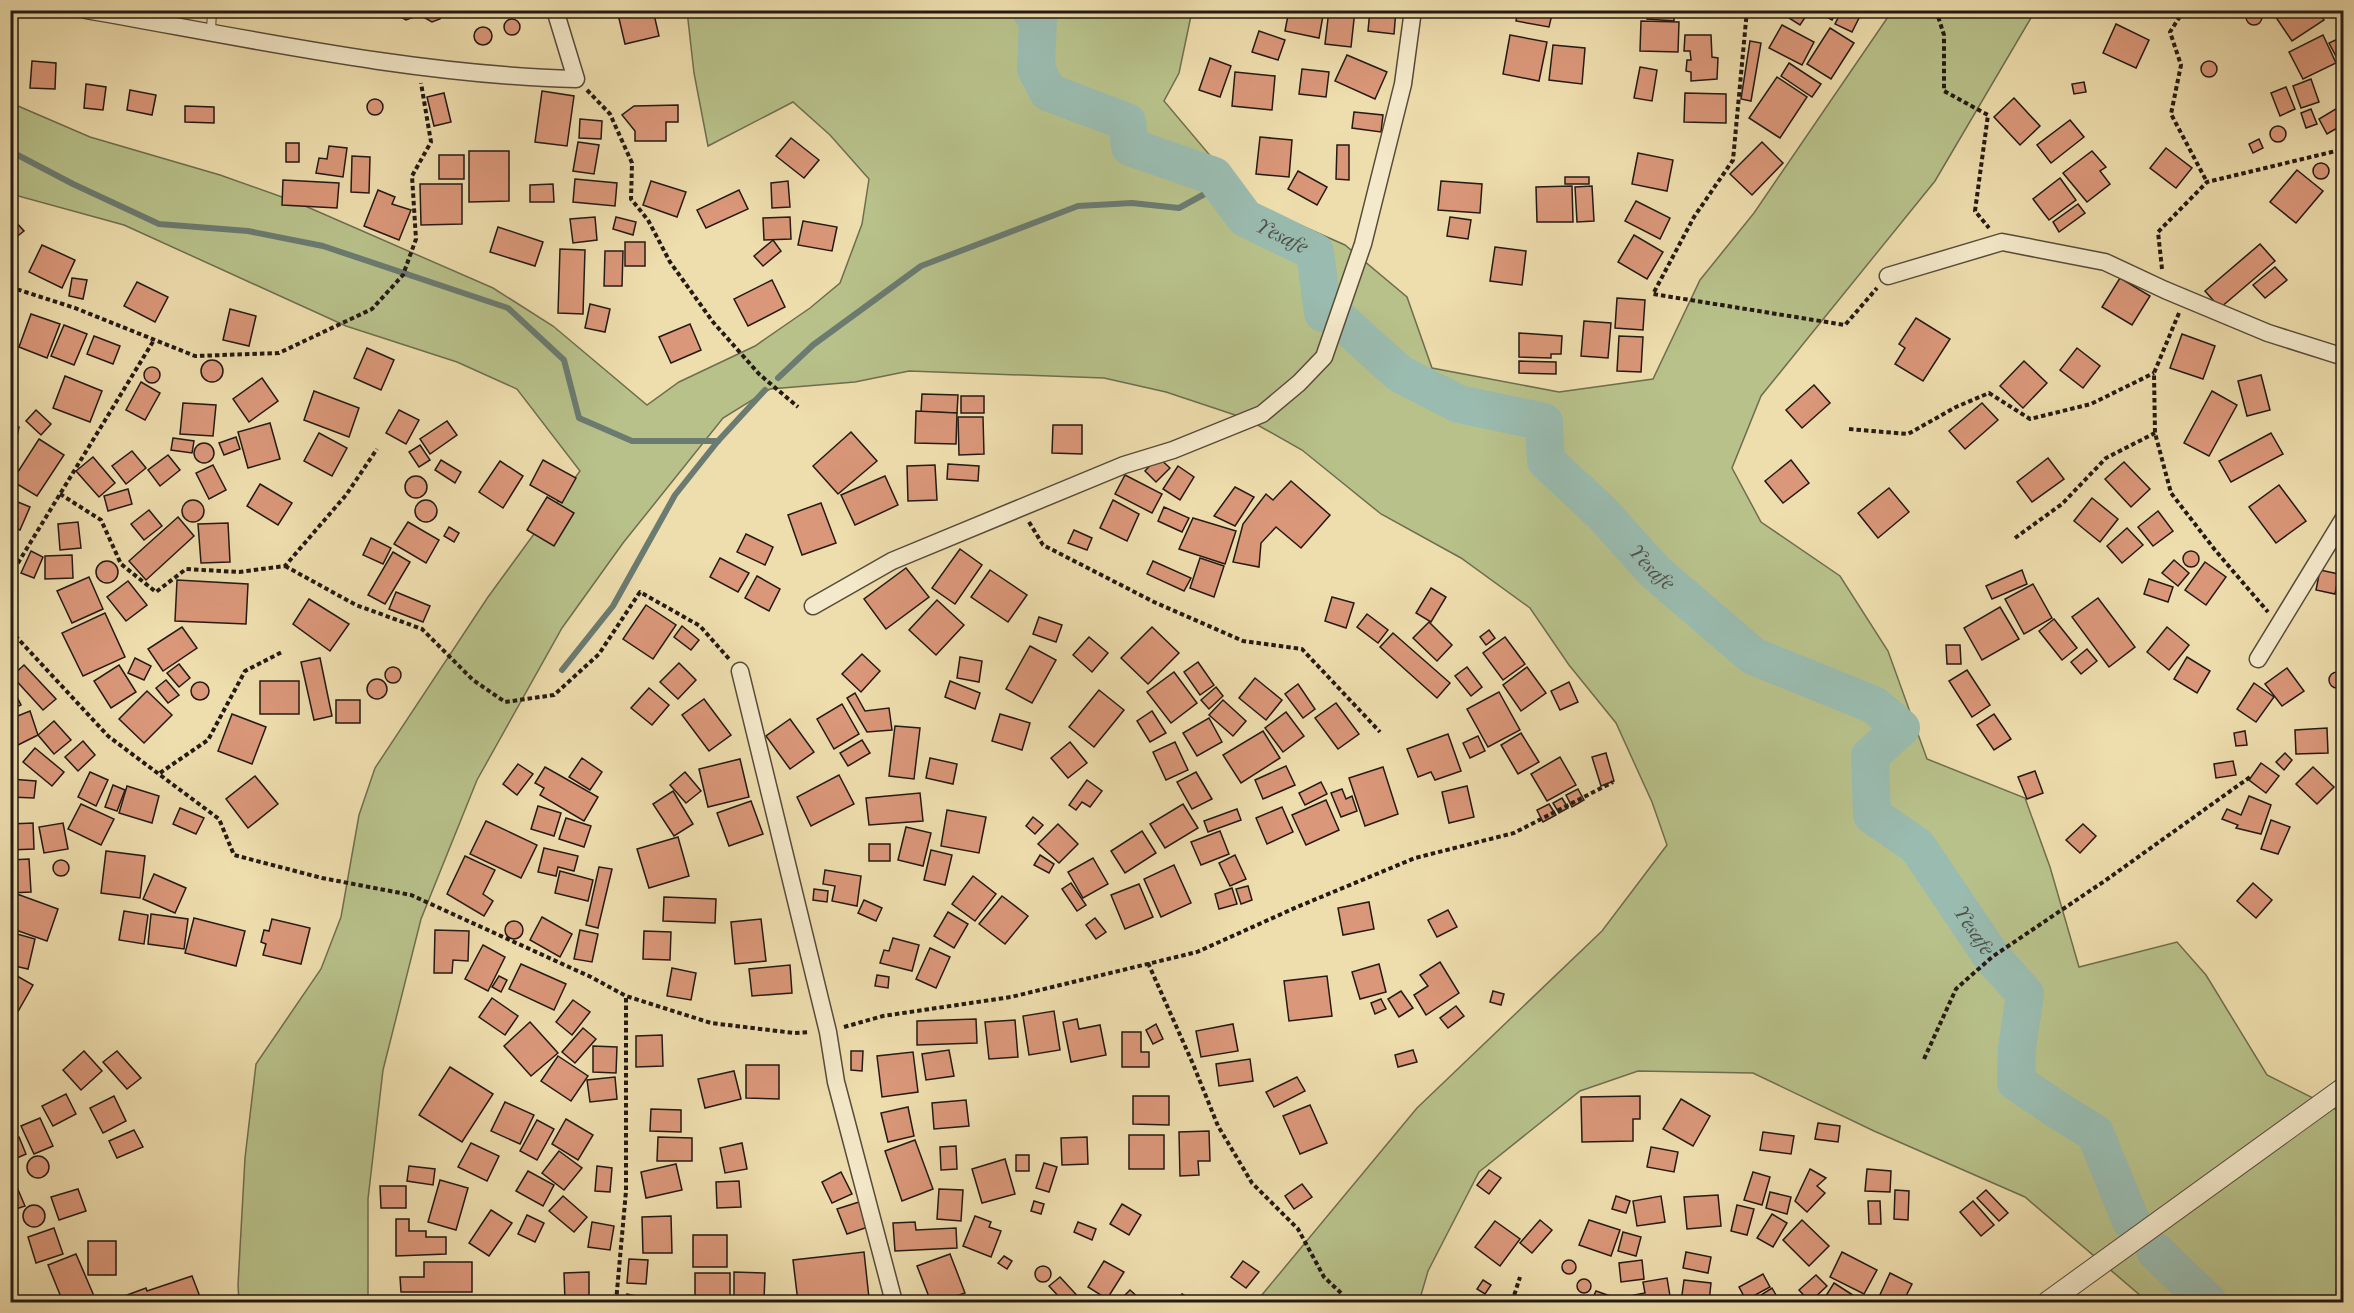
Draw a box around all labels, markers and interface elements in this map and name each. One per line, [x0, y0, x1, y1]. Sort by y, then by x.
water label: Yesafe [1252, 213, 1312, 259]
water label: Yesafe [1624, 539, 1680, 595]
water label: Yesafe [1949, 901, 1999, 960]

